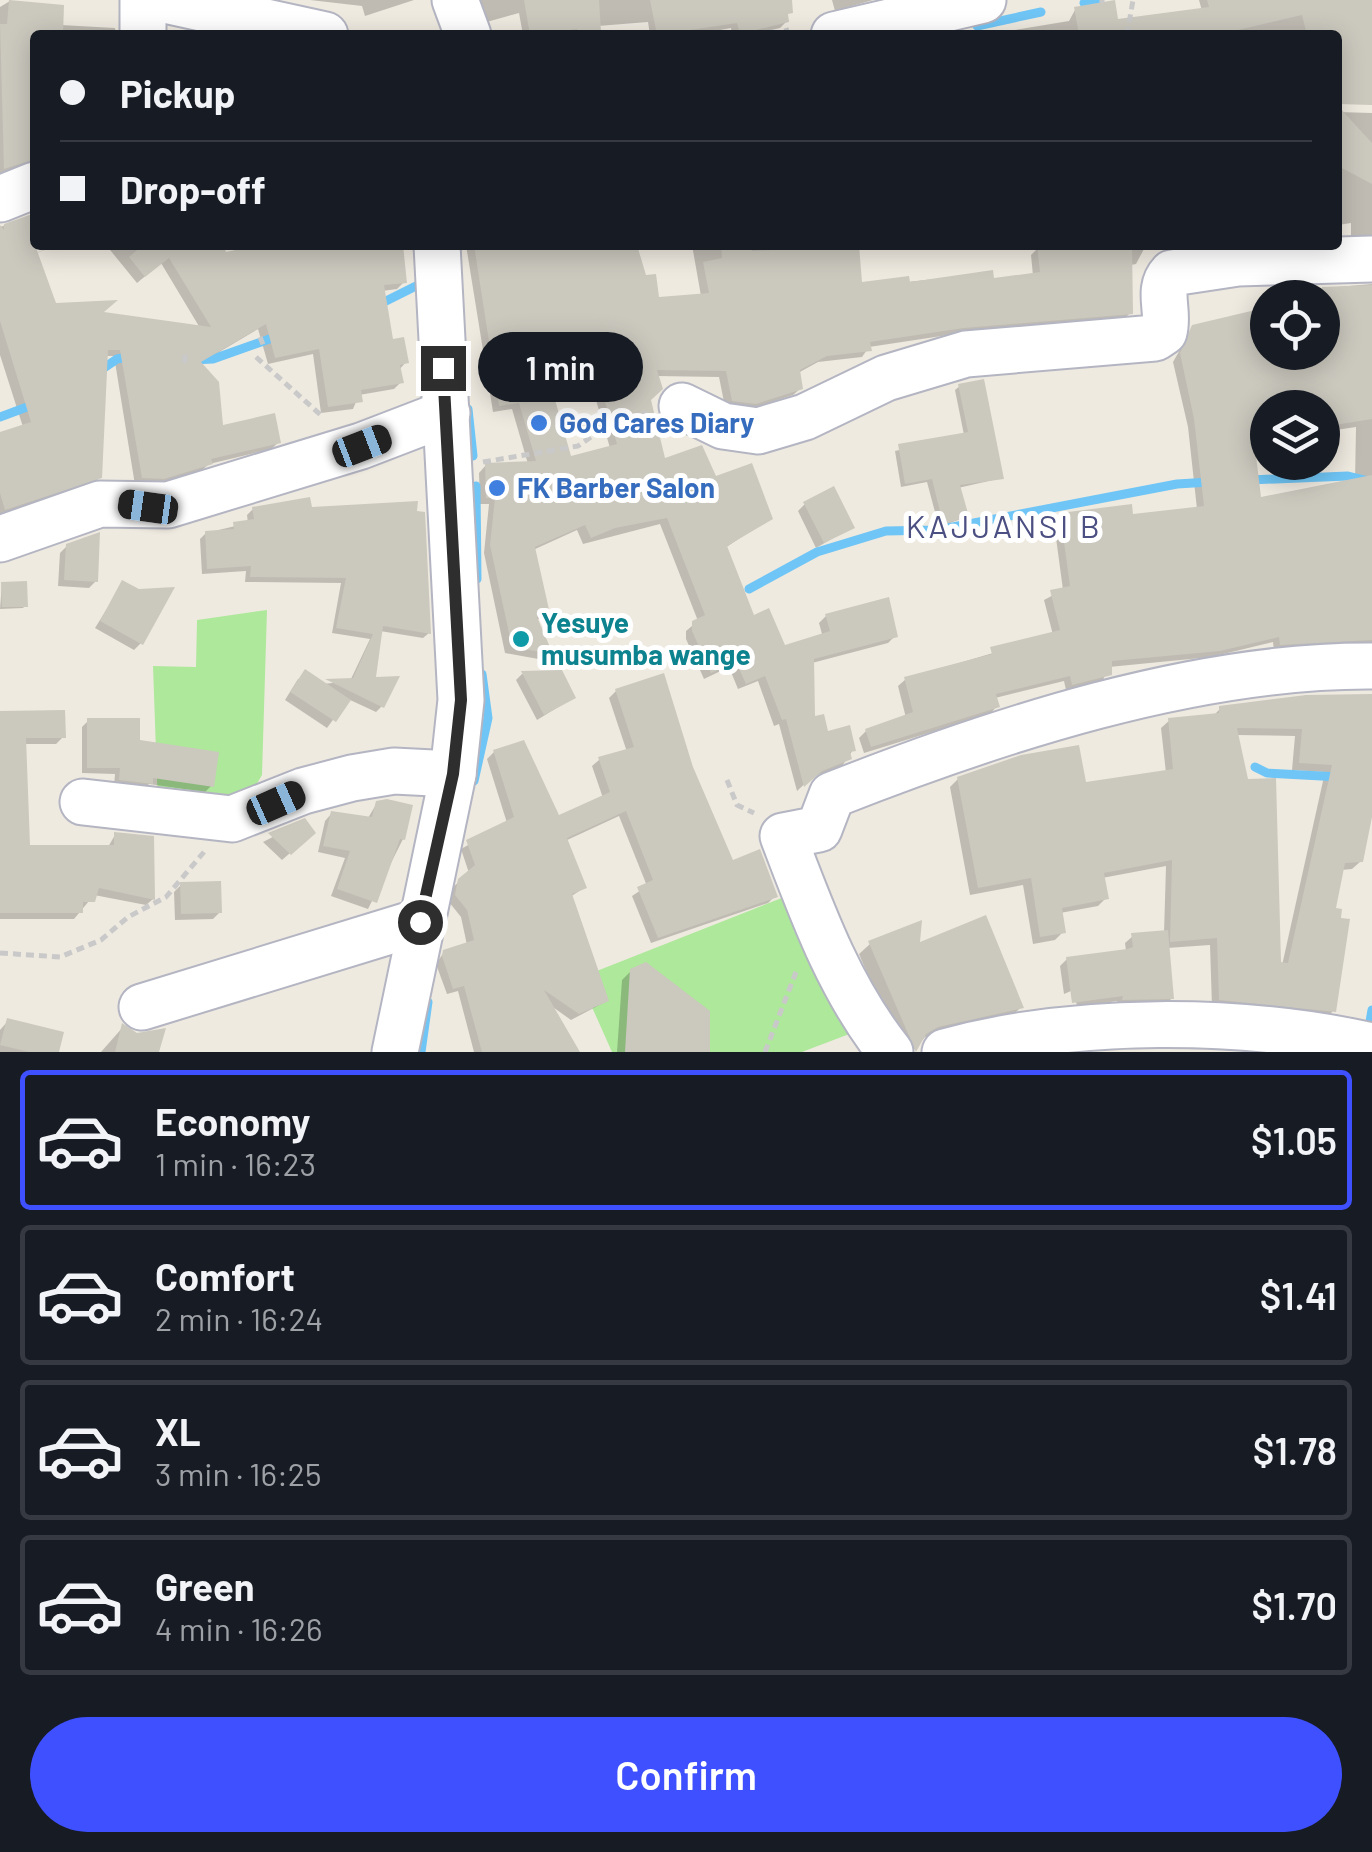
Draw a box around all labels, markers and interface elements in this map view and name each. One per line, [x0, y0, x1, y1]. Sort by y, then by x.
text: Pickup [120, 70, 235, 116]
text: Drop-off [120, 166, 266, 212]
map controls [1250, 280, 1340, 480]
button: locate [1250, 280, 1340, 370]
callout: 1 min [478, 333, 643, 403]
route end [421, 346, 466, 391]
text: 1 min [526, 348, 595, 386]
button: layers [1250, 390, 1340, 480]
place label: God Cares Diary [559, 405, 754, 439]
marker: God Cares Diary [528, 412, 550, 434]
car [329, 421, 395, 471]
place label: FK Barber Salon [517, 470, 715, 504]
marker: FK Barber Salon [486, 477, 508, 499]
car [116, 488, 180, 526]
district label: KAJJANSI B [906, 506, 1102, 544]
place label: Yesuye musumba wange [541, 605, 751, 671]
marker: Yesuye musumba wange [510, 628, 532, 650]
car [242, 777, 310, 829]
route start [398, 900, 443, 945]
icon: car [35, 1095, 125, 1185]
text: Economy [155, 1098, 310, 1144]
text: $1.05 [1251, 1117, 1337, 1163]
text: 1 min · 16:23 [155, 1144, 316, 1182]
icon: car [35, 1250, 125, 1340]
text: Comfort [155, 1253, 295, 1299]
text: $1.41 [1260, 1272, 1337, 1318]
text: 2 min · 16:24 [155, 1299, 323, 1337]
icon: car [35, 1405, 125, 1495]
text: XL [155, 1408, 201, 1454]
text: $1.78 [1253, 1427, 1337, 1473]
text: 3 min · 16:25 [155, 1454, 321, 1492]
icon: car [35, 1560, 125, 1650]
text: Green [155, 1563, 255, 1609]
text: $1.70 [1252, 1582, 1337, 1628]
text: 4 min · 16:26 [155, 1609, 323, 1647]
button: Confirm [30, 1717, 1342, 1832]

